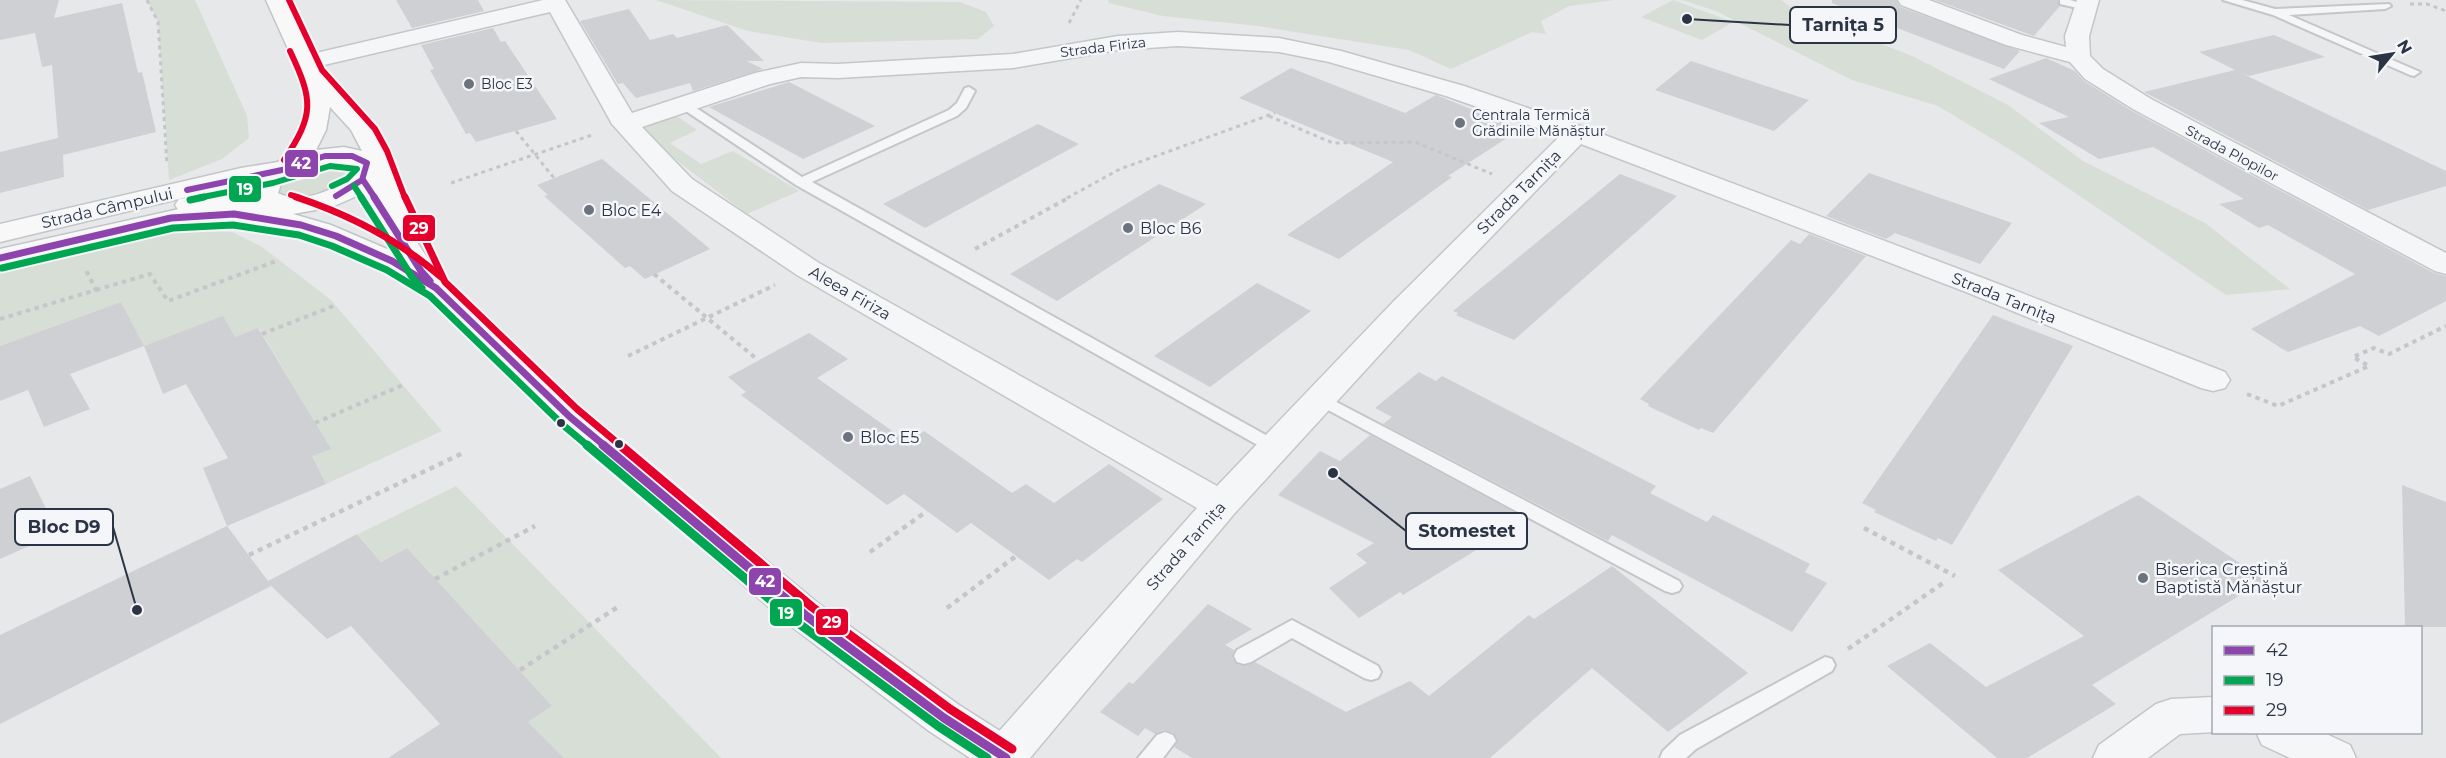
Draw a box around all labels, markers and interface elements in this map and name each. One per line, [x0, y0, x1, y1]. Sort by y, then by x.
callout: Tarnița 5 [1790, 7, 1896, 43]
text: Tarnița 5 [1802, 14, 1884, 37]
north arrow [2362, 24, 2422, 84]
street label: Strada Firiza [1059, 33, 1147, 61]
text: N [2393, 36, 2416, 57]
place label: Bloc E3 [481, 75, 533, 93]
marker: Bloc E3 [462, 77, 476, 91]
place label: Centrala Termică Grădinile Mănăștur [1472, 106, 1606, 141]
marker: Centrala Termică Grădinile Mănăștur [1453, 116, 1467, 130]
street label: Strada Plopilor [2182, 121, 2282, 185]
street label: Strada Tarnița [1473, 146, 1566, 239]
line badge: 42 [284, 149, 319, 178]
text: 42 [291, 154, 311, 173]
line badge: 19 [228, 175, 262, 203]
text: 19 [237, 180, 253, 199]
street label: Strada Câmpului [39, 184, 175, 232]
place label: Bloc E4 [601, 201, 662, 220]
marker: Bloc E4 [582, 203, 596, 217]
line badge: 29 [402, 214, 436, 242]
text: 29 [409, 219, 429, 238]
place label: Bloc B6 [1140, 219, 1202, 238]
marker: Bloc B6 [1121, 221, 1135, 235]
street label: Aleea Firiza [806, 262, 894, 324]
street label: Strada Tarnița [1949, 268, 2059, 329]
unlabelled marker [555, 417, 567, 429]
place label: Bloc E5 [860, 428, 919, 447]
marker: Bloc E5 [841, 430, 855, 444]
unlabelled marker [613, 438, 625, 450]
street label: Strada Tarnița [1142, 498, 1230, 595]
callout: Bloc D9 [15, 509, 113, 545]
callout: Stomestet [1406, 513, 1527, 549]
text: Bloc D9 [27, 516, 101, 538]
text: Stomestet [1418, 520, 1516, 542]
place label: Biserica Creștină Baptistă Mănăștur [2155, 560, 2302, 598]
line badge: 42 [748, 567, 782, 596]
marker: Biserica Creștină Baptistă Mănăștur [2136, 571, 2150, 585]
text: 42 [755, 572, 775, 591]
line badge: 19 [769, 598, 803, 627]
text: 19 [778, 604, 794, 623]
line badge: 29 [815, 608, 849, 636]
text: 29 [822, 613, 842, 632]
legend [2212, 626, 2422, 734]
text: 42 [2266, 639, 2288, 661]
text: 19 [2266, 669, 2283, 691]
text: 29 [2266, 699, 2287, 721]

